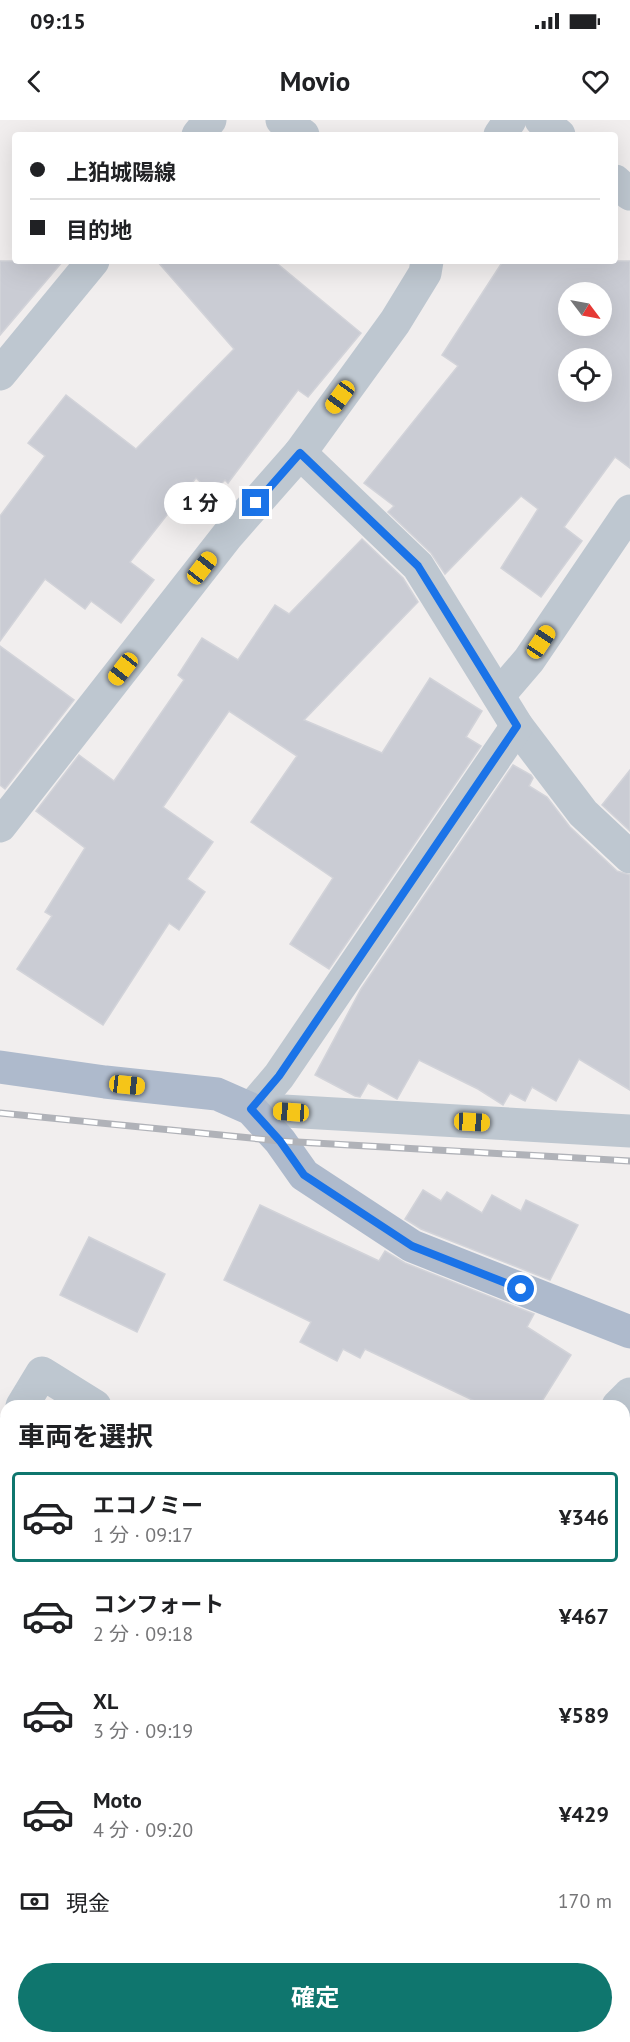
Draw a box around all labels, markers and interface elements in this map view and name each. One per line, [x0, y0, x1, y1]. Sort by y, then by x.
text: 09:15 [30, 7, 86, 35]
text: Movio [280, 64, 350, 98]
icon: back [18, 65, 51, 98]
icon: heart [579, 65, 612, 98]
text: 上狛城陽線 [66, 158, 176, 186]
text: 目的地 [66, 216, 132, 244]
north arrow [558, 282, 612, 336]
map controls [558, 282, 612, 402]
button: locate [558, 348, 612, 402]
car [322, 377, 358, 417]
callout: 1 分 [163, 482, 235, 524]
route end [242, 489, 269, 516]
text: 1 分 [182, 490, 218, 516]
car [184, 548, 220, 588]
car [523, 622, 559, 662]
car [105, 649, 141, 689]
car [108, 1074, 146, 1096]
car [272, 1102, 310, 1122]
car [454, 1112, 490, 1132]
route start [507, 1275, 534, 1302]
text: 車両を選択 [18, 1419, 153, 1453]
icon: car [21, 1490, 75, 1544]
text: エコノミー [93, 1491, 203, 1519]
text: ¥346 [559, 1503, 609, 1531]
text: 1 分 · 09:17 [93, 1522, 193, 1548]
icon: car [21, 1589, 75, 1643]
text: コンフォート [93, 1590, 224, 1618]
text: ¥467 [559, 1602, 609, 1630]
text: 2 分 · 09:18 [93, 1621, 193, 1647]
text: XL [93, 1687, 118, 1715]
icon: car [21, 1688, 75, 1742]
text: ¥589 [559, 1701, 609, 1729]
text: 3 分 · 09:19 [93, 1718, 193, 1744]
text: Moto [93, 1786, 142, 1814]
icon: car [21, 1787, 75, 1841]
text: ¥429 [559, 1800, 609, 1828]
text: 4 分 · 09:20 [93, 1817, 193, 1843]
icon: cash [18, 1885, 51, 1918]
text: 170 m [558, 1888, 612, 1914]
text: 現金 [66, 1889, 110, 1917]
button: 確定 [18, 1963, 612, 2032]

